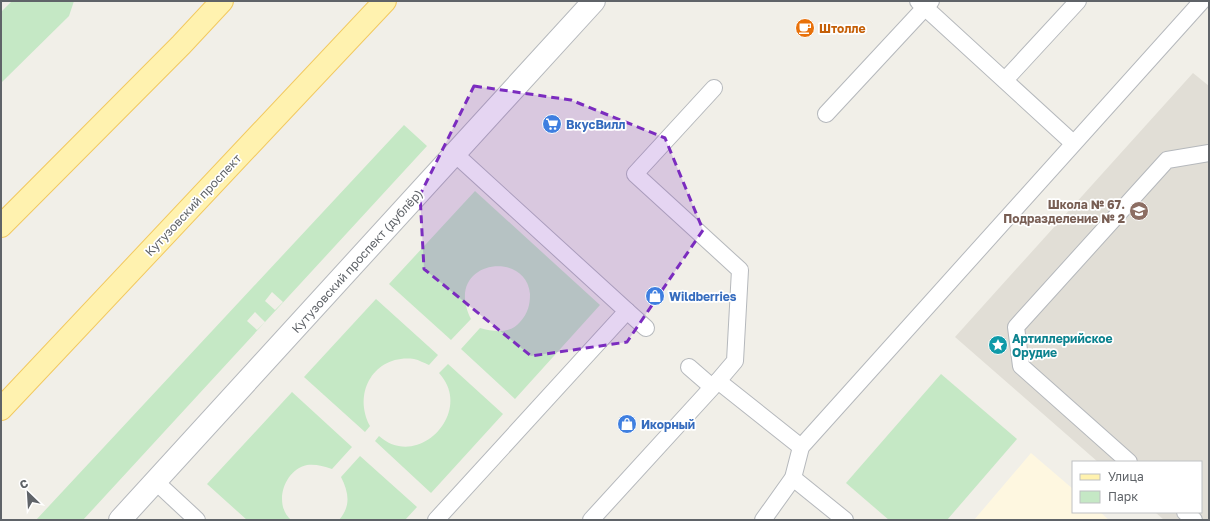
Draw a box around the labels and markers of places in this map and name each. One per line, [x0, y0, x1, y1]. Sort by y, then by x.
cafe icon: Штолле [794, 17, 816, 39]
place label: Штолле [819, 21, 866, 36]
supermarket icon: ВкусВилл [541, 113, 563, 135]
place label: ВкусВилл [566, 117, 626, 132]
place label: Школа № 67. Подразделение № 2 [1003, 197, 1125, 226]
school or university icon: Школа № 67. Подразделение № 2 [1128, 200, 1150, 222]
shop icon: Wildberries [644, 285, 666, 307]
place label: Wildberries [669, 289, 737, 304]
place label: Артиллерийское Орудие [1012, 331, 1113, 360]
place icon: Артиллерийское Орудие [987, 334, 1009, 356]
shop icon: Икорный [616, 413, 638, 435]
place label: Икорный [641, 417, 695, 432]

